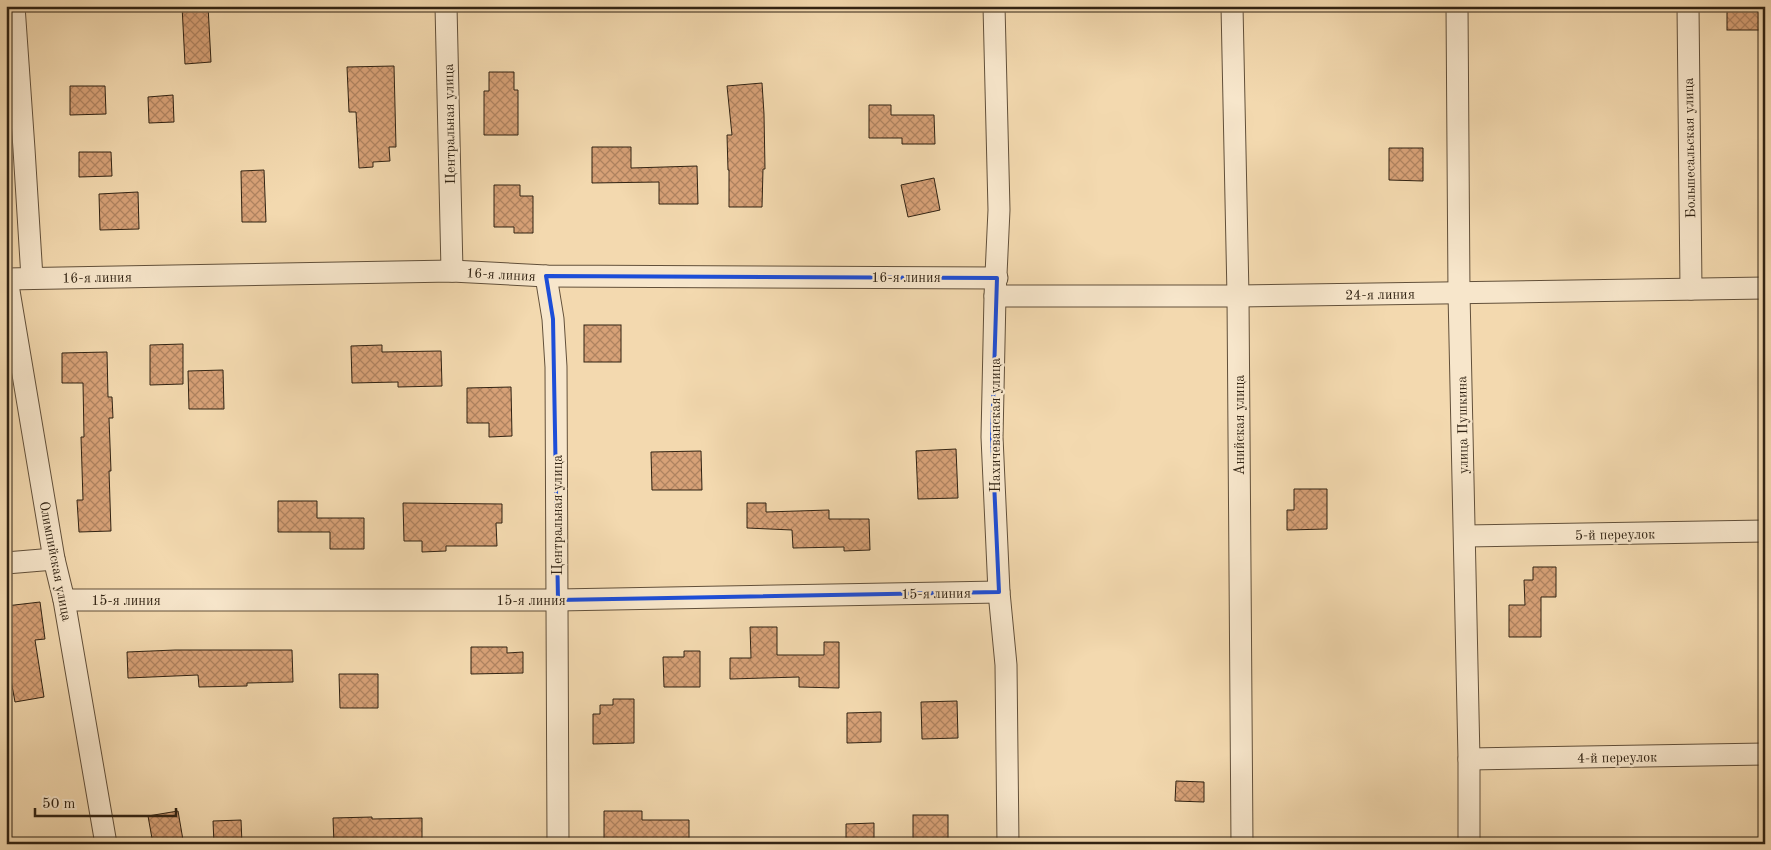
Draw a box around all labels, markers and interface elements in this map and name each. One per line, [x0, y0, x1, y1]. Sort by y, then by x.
street label: Центральная улица [442, 64, 458, 184]
street label: Большесальская улица [1682, 78, 1698, 218]
street label: 16-я линия [466, 266, 536, 284]
street label: 16-я линия [62, 270, 132, 286]
street label: 16-я линия [871, 271, 941, 285]
street label: 24-я линия [1345, 287, 1415, 303]
street label: Нахичеванская улица [989, 358, 1003, 492]
street label: Анийская улица [1233, 375, 1247, 475]
street label: улица Пушкина [1455, 376, 1471, 474]
street label: Центральная улица [551, 455, 565, 575]
street label: Олимпийская улица [37, 500, 74, 622]
street label: 5-й переулок [1575, 527, 1655, 543]
street label: 15-я линия [901, 586, 971, 602]
street label: 15-я линия [91, 594, 161, 608]
street label: 15-я линия [496, 594, 566, 608]
street label: 4-й переулок [1577, 750, 1657, 766]
scale bar [35, 785, 176, 817]
text: 50 m [42, 797, 76, 812]

